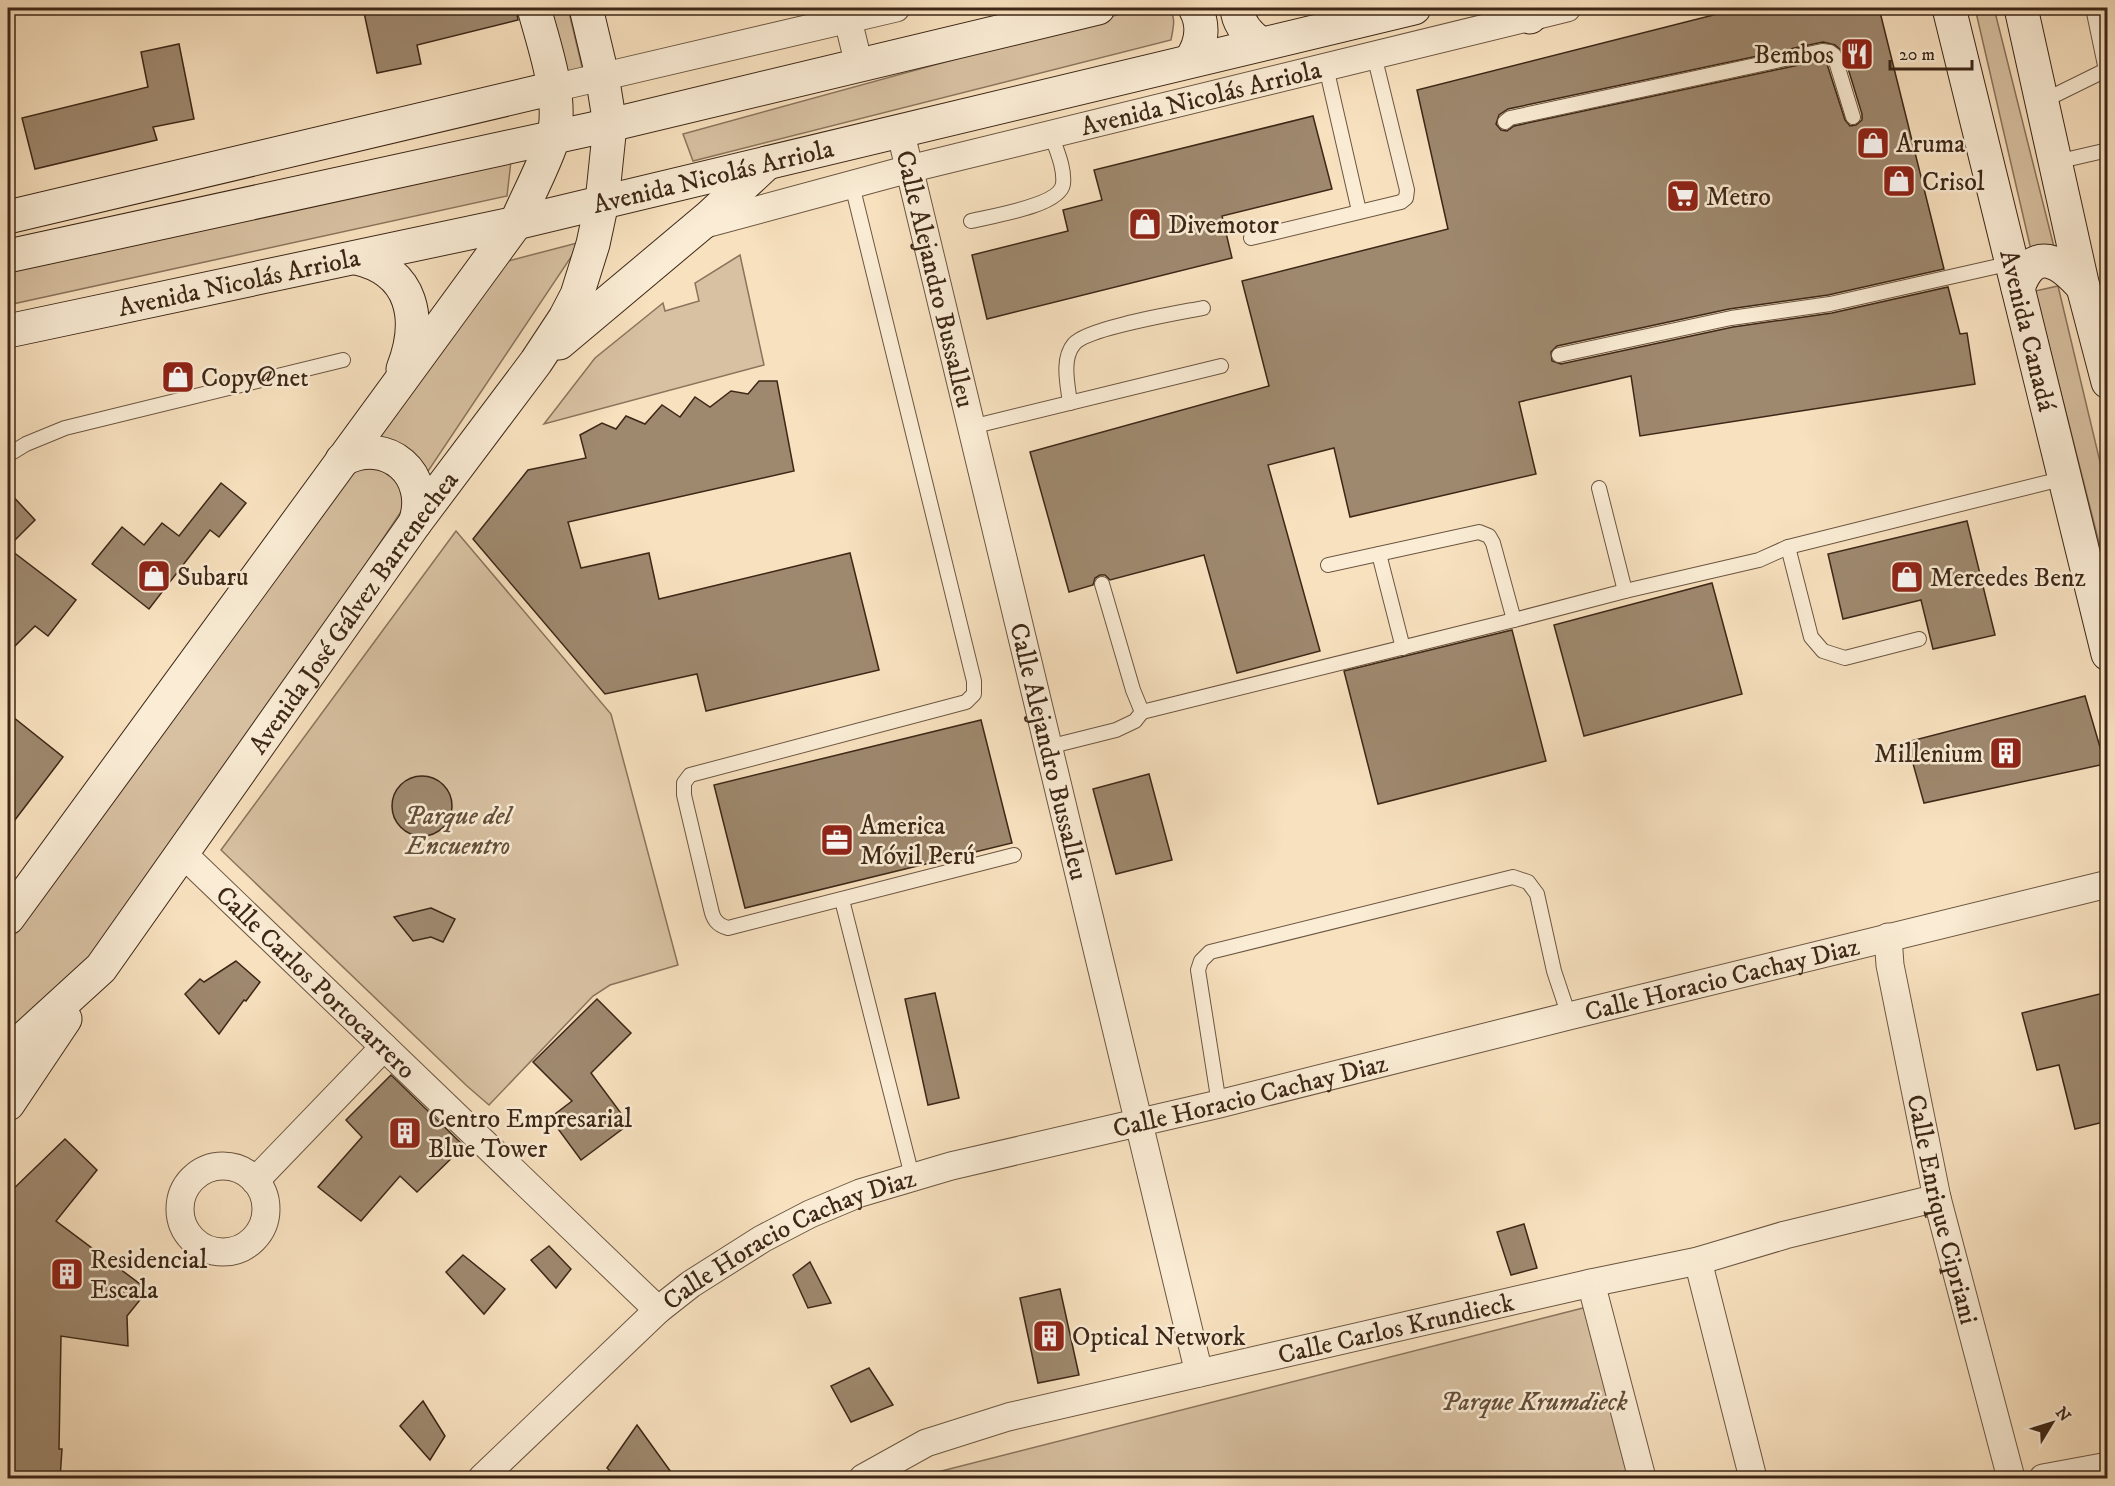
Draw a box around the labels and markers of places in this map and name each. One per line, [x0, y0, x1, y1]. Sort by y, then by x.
restaurant icon: Bembos [1839, 36, 1875, 72]
place label: Bembos [1754, 39, 1834, 72]
shop icon: Aruma [1855, 125, 1891, 161]
place label: Aruma [1896, 128, 1965, 161]
shop icon: Crisol [1881, 163, 1917, 199]
place label: Crisol [1922, 166, 1985, 199]
supermarket icon: Metro [1665, 178, 1701, 214]
place label: Metro [1706, 181, 1771, 214]
shop icon: Divemotor [1127, 206, 1163, 242]
place label: Divemotor [1168, 209, 1279, 242]
shop icon: Copy@net [160, 359, 196, 395]
place label: Copy@net [201, 362, 309, 395]
shop icon: Subaru [136, 558, 172, 594]
shop icon: Mercedes Benz [1889, 559, 1925, 595]
place label: Subaru [177, 561, 249, 594]
place label: Mercedes Benz [1930, 562, 2086, 595]
building icon: Millenium [1988, 735, 2024, 771]
place label: Millenium [1874, 738, 1983, 771]
place label: America Móvil Perú [860, 810, 975, 873]
office icon: America Móvil Perú [819, 822, 855, 858]
place label: Centro Empresarial Blue Tower [428, 1103, 632, 1166]
building icon: Centro Empresarial Blue Tower [387, 1115, 423, 1151]
place label: Residencial Escala [90, 1244, 207, 1307]
building icon: Residencial Escala [49, 1256, 85, 1292]
building icon: Optical Network [1031, 1318, 1067, 1354]
place label: Optical Network [1072, 1321, 1246, 1354]

